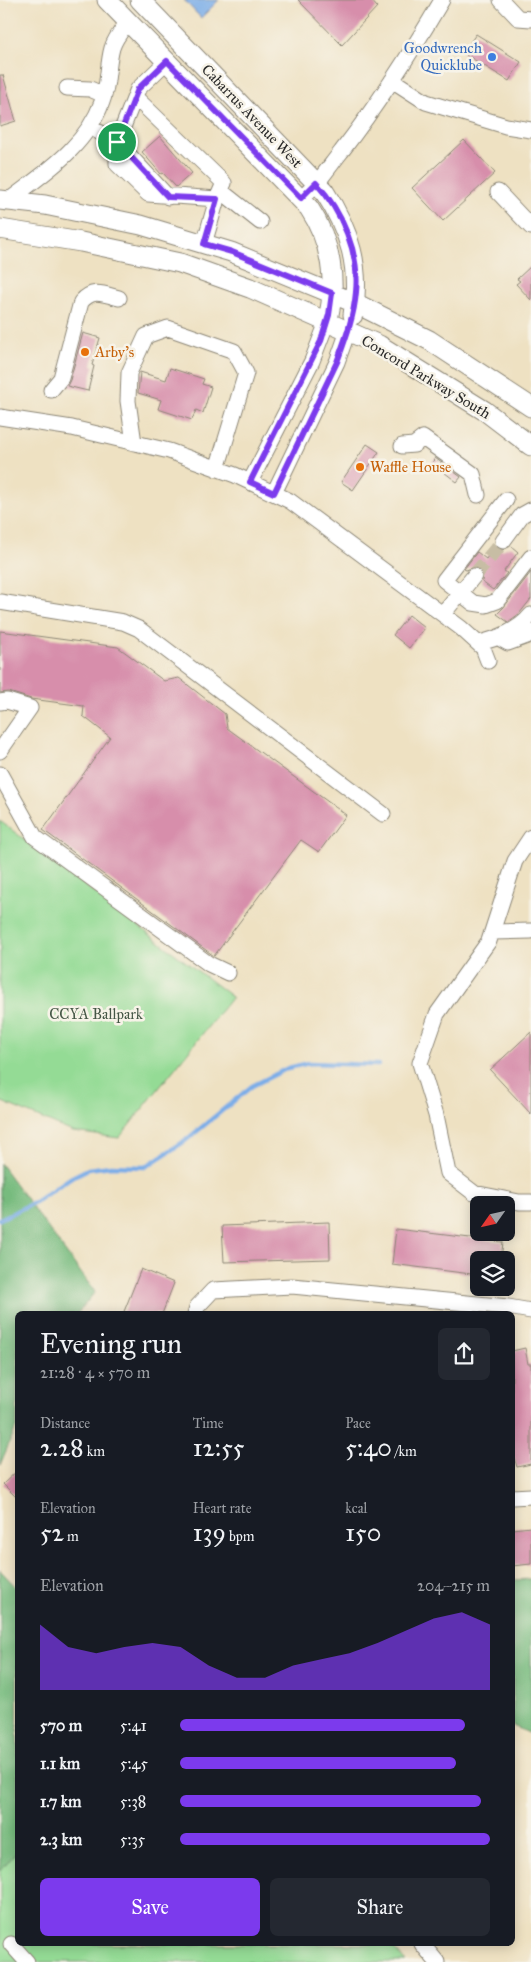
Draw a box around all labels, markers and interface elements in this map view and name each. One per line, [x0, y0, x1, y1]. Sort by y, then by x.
place label: Goodwrench Quicklube [404, 39, 483, 74]
marker: Goodwrench Quicklube [486, 51, 498, 63]
street label: Cabarrus Avenue West [198, 60, 307, 172]
pin [96, 121, 138, 163]
icon: arrive [103, 128, 131, 156]
street label: Concord Parkway South [358, 331, 494, 423]
place label: Arby's [94, 343, 134, 361]
marker: Arby's [79, 346, 91, 358]
place label: Waffle House [370, 458, 451, 476]
marker: Waffle House [354, 461, 366, 473]
park label: CCYA Ballpark [49, 1005, 143, 1023]
north arrow [470, 1196, 515, 1241]
map controls [470, 1196, 515, 1296]
button: layers [470, 1251, 515, 1296]
text: Evening run [40, 1326, 182, 1361]
button: share [438, 1328, 490, 1380]
text: 21:28 · 4 × 570 m [40, 1363, 150, 1382]
text: Distance [40, 1415, 90, 1432]
text: Time [193, 1415, 224, 1432]
text: Pace [345, 1415, 371, 1432]
text: 2.28 [40, 1432, 84, 1463]
text: 12:55 [193, 1432, 244, 1463]
text: 5:40 [345, 1432, 392, 1463]
text: km [84, 1443, 105, 1460]
text: /km [392, 1443, 417, 1460]
text: Elevation [40, 1500, 96, 1517]
text: Heart rate [193, 1500, 252, 1517]
text: kcal [345, 1500, 367, 1517]
text: 52 [40, 1517, 64, 1548]
text: 139 [193, 1517, 226, 1548]
text: 150 [345, 1517, 381, 1548]
text: m [64, 1528, 79, 1545]
text: bpm [226, 1528, 255, 1545]
text: Elevation [40, 1576, 104, 1595]
text: 204–215 m [417, 1576, 490, 1595]
text: 570 m [40, 1716, 82, 1735]
text: 5:41 [120, 1716, 147, 1735]
text: 1.1 km [40, 1754, 80, 1773]
text: 5:45 [120, 1754, 148, 1773]
text: 1.7 km [40, 1792, 82, 1811]
text: 5:38 [120, 1792, 146, 1811]
text: 2.3 km [40, 1830, 82, 1849]
text: 5:35 [120, 1830, 145, 1849]
button: Save [40, 1878, 260, 1936]
button: Share [270, 1878, 490, 1936]

